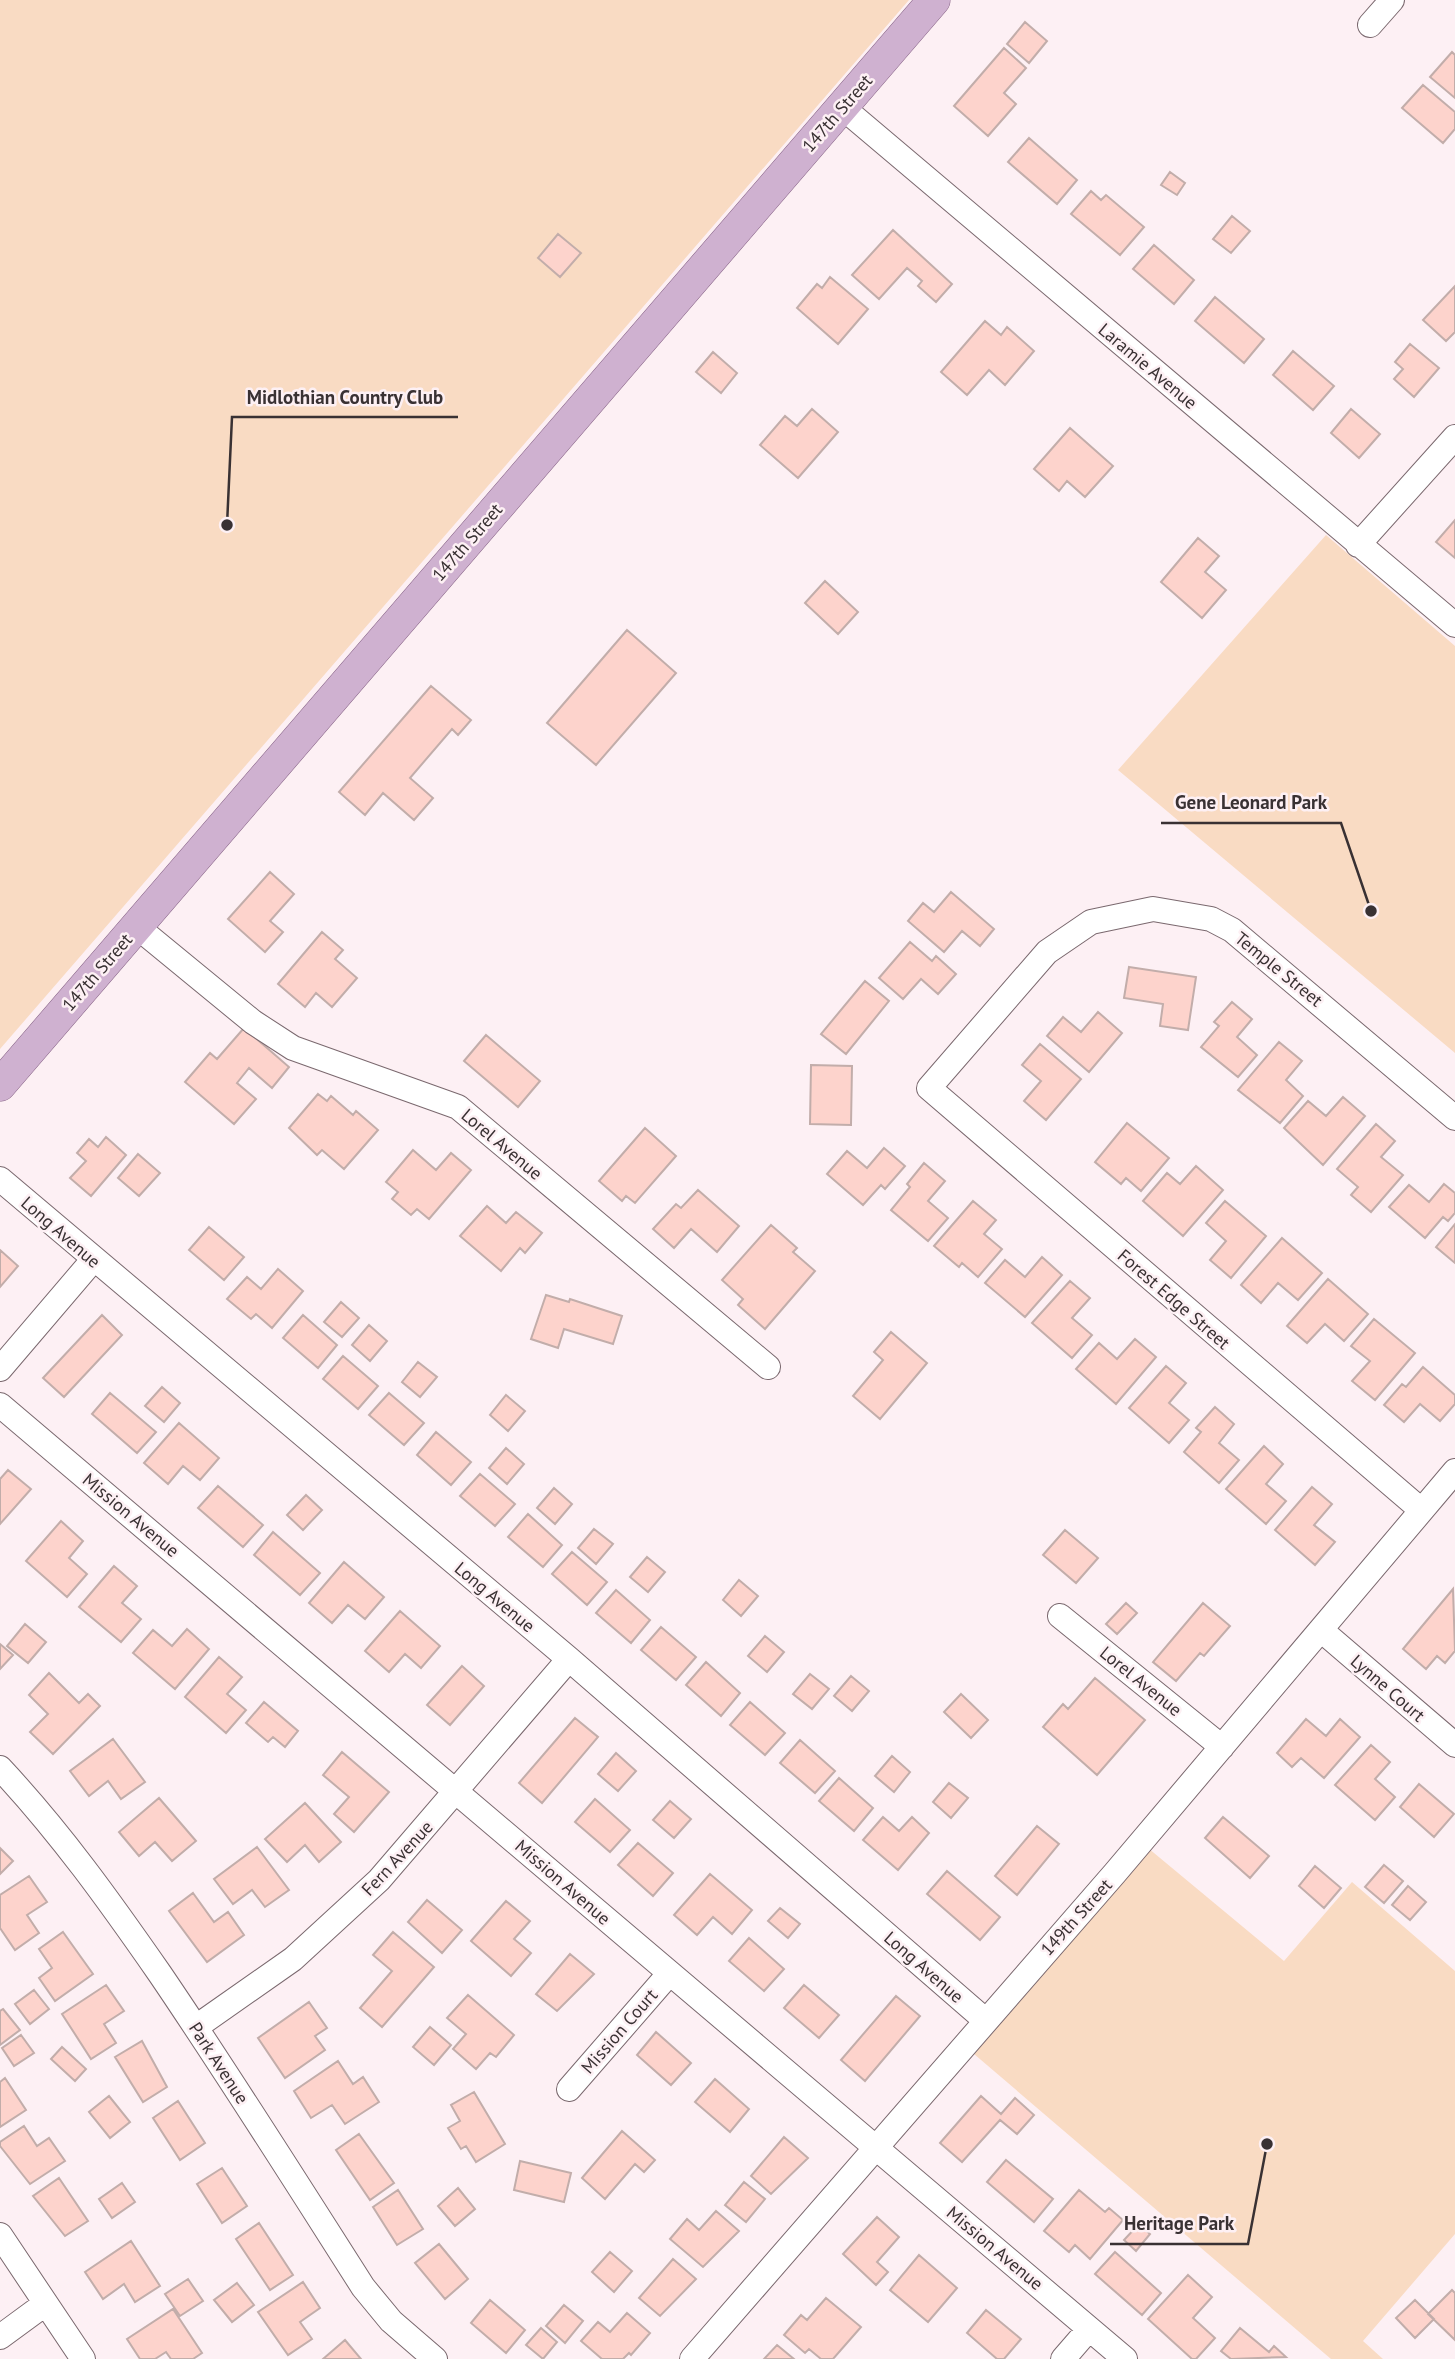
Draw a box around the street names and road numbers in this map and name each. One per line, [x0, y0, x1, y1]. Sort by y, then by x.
street label: 147th Street [797, 69, 877, 157]
street label: Laramie Avenue [1094, 318, 1202, 414]
street label: 147th Street [427, 498, 507, 586]
street label: Temple Street [1230, 927, 1328, 1011]
street label: 147th Street [57, 928, 137, 1016]
street label: Lorel Avenue [457, 1103, 547, 1185]
street label: Long Avenue [17, 1191, 105, 1273]
street label: Forest Edge Street [1113, 1244, 1235, 1354]
street label: Mission Avenue [78, 1468, 184, 1562]
street label: Long Avenue [450, 1557, 540, 1637]
street label: Lorel Avenue [1095, 1641, 1187, 1721]
street label: Lynne Court [1346, 1649, 1430, 1727]
street label: Fern Avenue [356, 1815, 438, 1901]
street label: Mission Avenue [511, 1834, 615, 1930]
street label: 149th Street [1035, 1874, 1117, 1960]
street label: Long Avenue [880, 1926, 968, 2008]
street label: Mission Court [576, 1984, 662, 2078]
street label: Park Avenue [184, 2018, 254, 2108]
street label: Mission Avenue [942, 2201, 1048, 2295]

